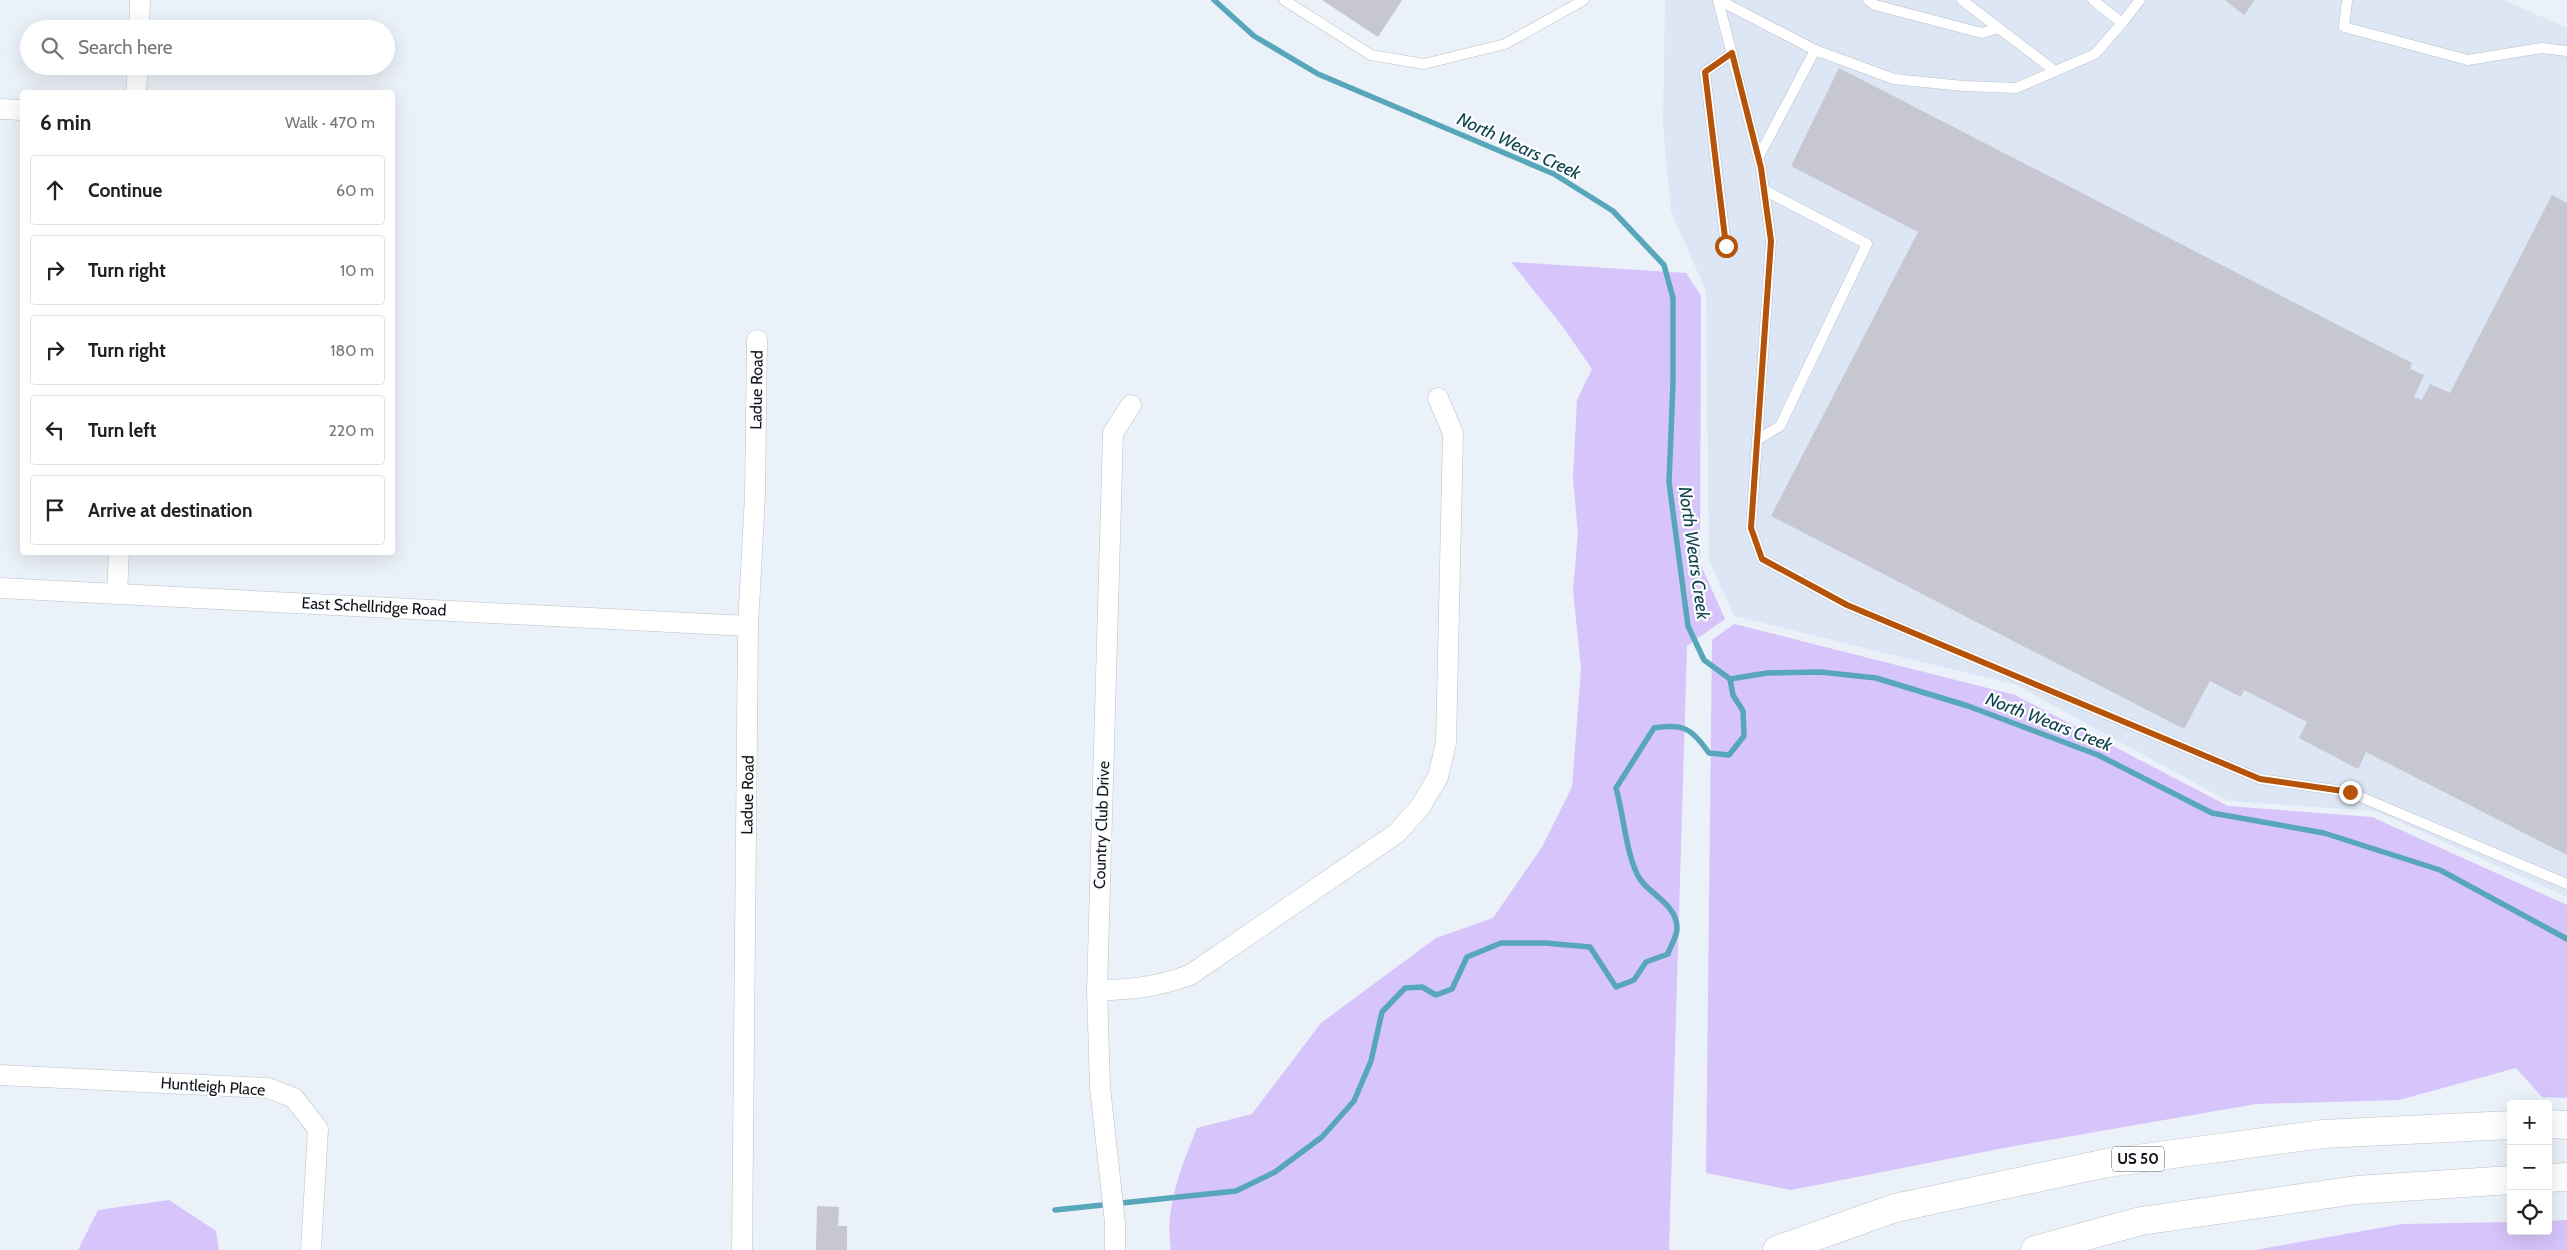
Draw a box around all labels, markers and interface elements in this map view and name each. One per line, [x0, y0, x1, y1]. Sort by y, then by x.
search box [20, 20, 395, 75]
icon: search [38, 34, 66, 62]
text: Search here [78, 36, 172, 59]
water label: North Wears Creek [1454, 108, 1585, 185]
text: 6 min [40, 110, 91, 135]
text: Walk · 470 m [285, 113, 375, 132]
icon: ahead [41, 176, 69, 204]
text: Continue [88, 179, 162, 202]
text: 60 m [336, 181, 374, 200]
route start [1715, 235, 1738, 258]
icon: right [41, 256, 69, 284]
text: Turn right [88, 259, 166, 282]
text: 10 m [340, 261, 374, 280]
icon: right [41, 336, 69, 364]
text: Turn right [88, 339, 166, 362]
text: 180 m [330, 341, 374, 360]
street label: Ladue Road [746, 350, 767, 430]
icon: left [41, 416, 69, 444]
text: Turn left [88, 419, 156, 442]
text: 220 m [328, 421, 374, 440]
water label: North Wears Creek [1674, 485, 1714, 622]
icon: arrive [41, 496, 69, 524]
text: Arrive at destination [88, 499, 252, 522]
street label: East Schellridge Road [301, 593, 447, 620]
water label: North Wears Creek [1983, 688, 2117, 757]
street label: Ladue Road [737, 755, 758, 835]
street label: Country Club Drive [1090, 761, 1113, 889]
route end [2339, 781, 2362, 804]
street label: Huntleigh Place [160, 1073, 266, 1100]
map controls [2507, 1100, 2552, 1235]
button: + [2507, 1100, 2552, 1145]
button: − [2507, 1145, 2552, 1190]
road number: US 50 [2112, 1146, 2164, 1172]
button: locate [2507, 1190, 2552, 1235]

